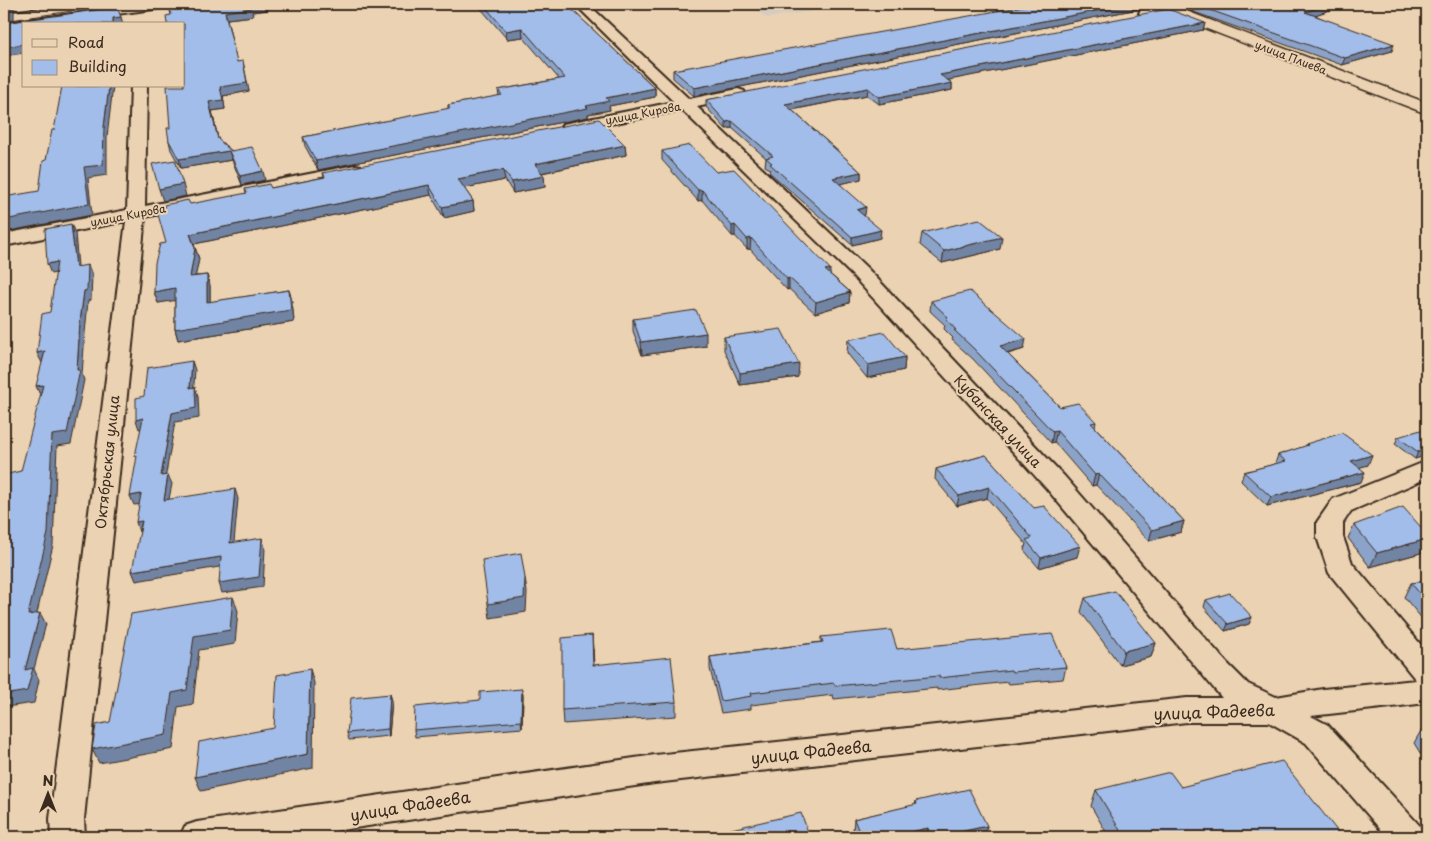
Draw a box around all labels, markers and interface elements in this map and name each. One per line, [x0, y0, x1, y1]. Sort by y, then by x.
legend [22, 22, 185, 88]
text: Road [68, 30, 104, 53]
street label: улица Плиева [1253, 36, 1330, 79]
text: Building [68, 54, 127, 77]
street label: улица Кирова [604, 97, 682, 129]
street label: улица Кирова [89, 199, 167, 231]
street label: Кубанская улица [949, 370, 1047, 472]
street label: Октябрьская улица [90, 394, 124, 530]
street label: улица Фадеева [1153, 697, 1275, 725]
street label: улица Фадеева [749, 733, 873, 769]
north arrow [22, 768, 72, 818]
text: N [42, 770, 54, 791]
street label: улица Фадеева [348, 784, 472, 826]

